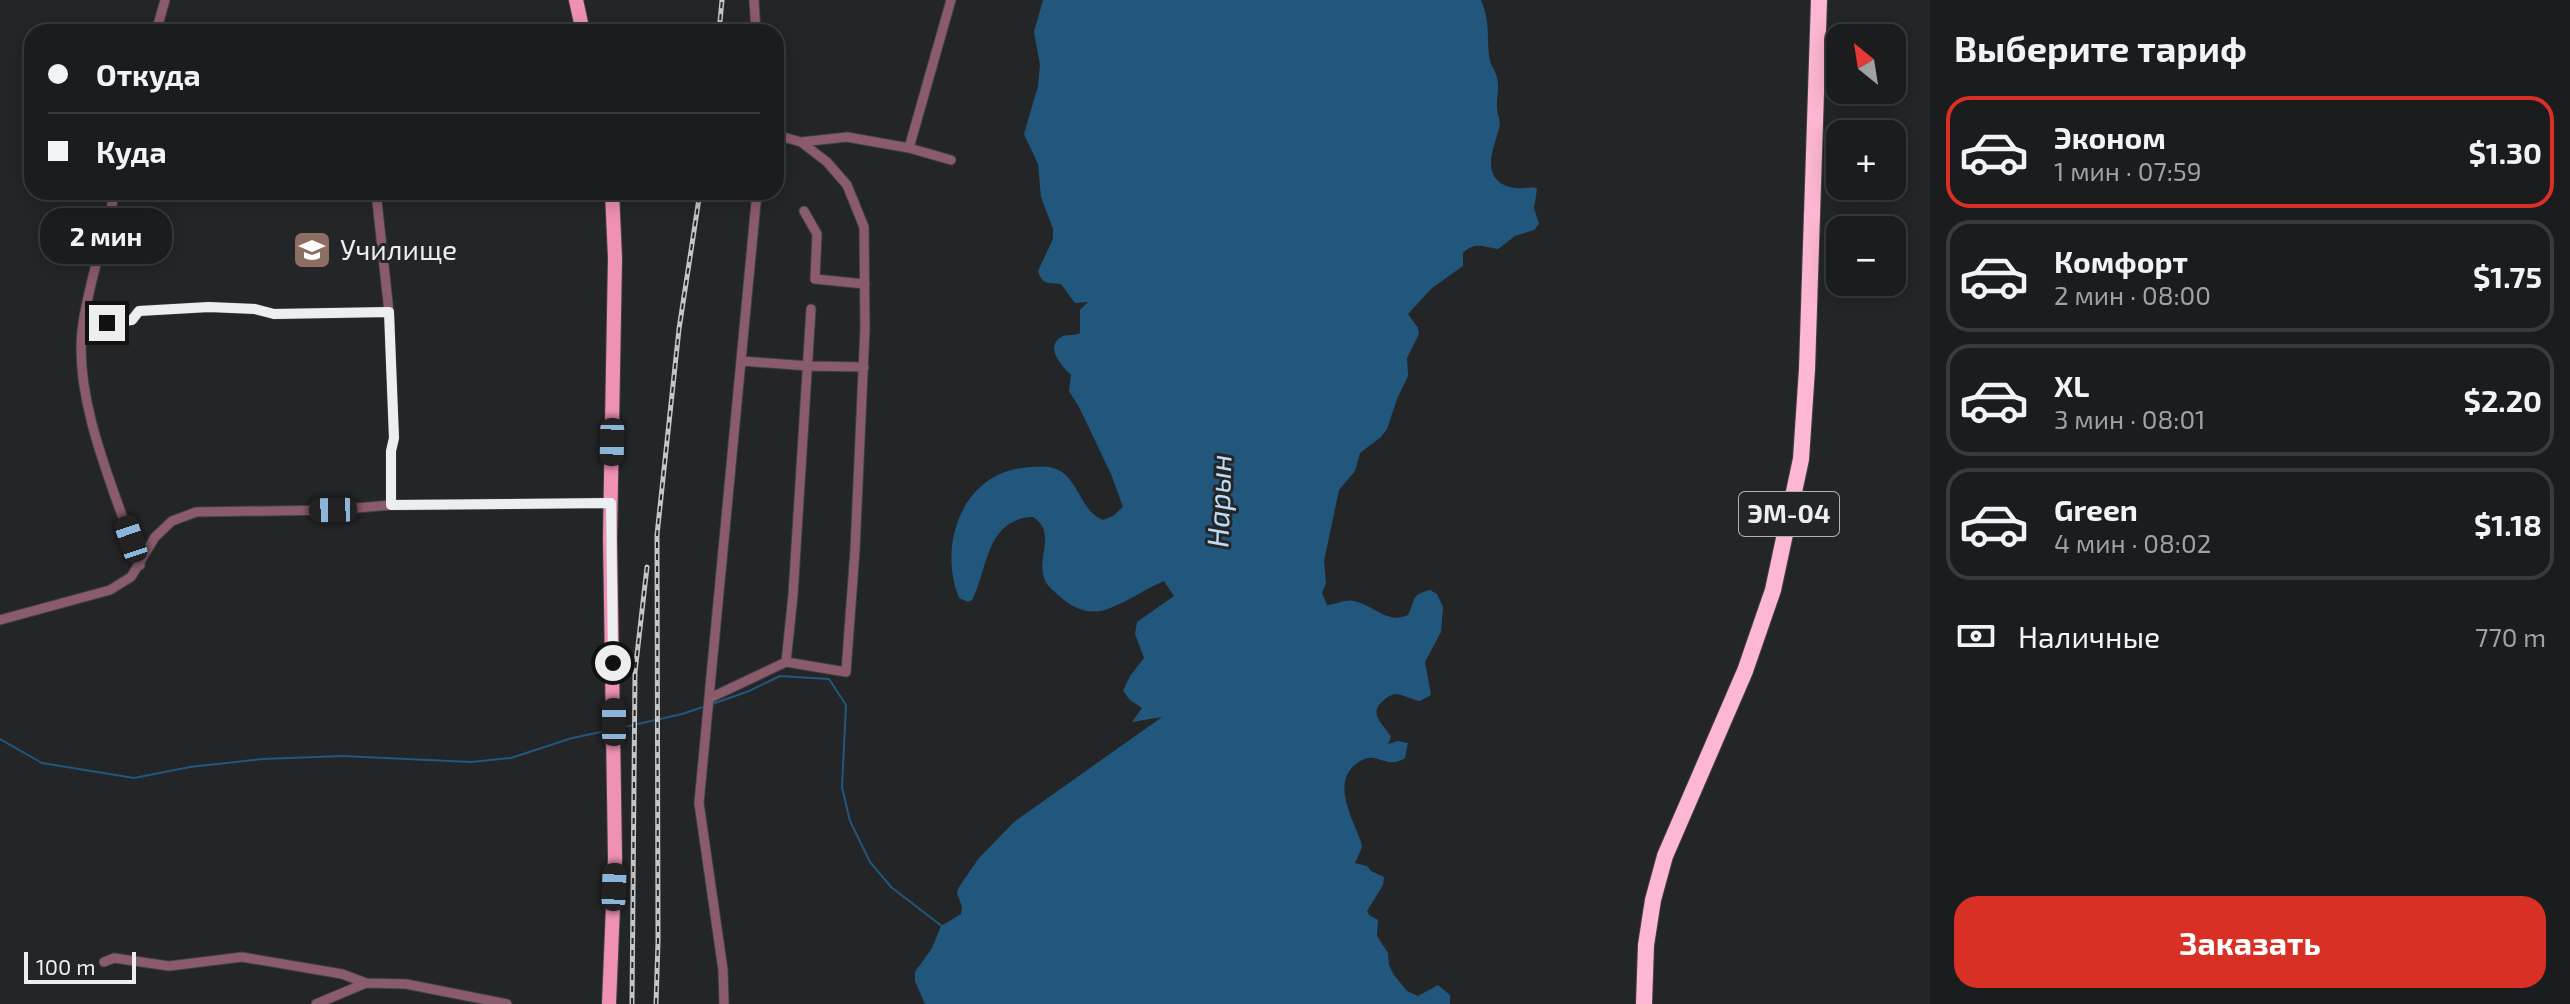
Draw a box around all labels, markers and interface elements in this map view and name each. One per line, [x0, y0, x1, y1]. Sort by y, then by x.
north arrow [1826, 24, 1906, 104]
map controls [1826, 24, 1906, 296]
text: Выберите тариф [1954, 26, 2247, 69]
text: Откуда [96, 56, 201, 92]
icon: car [1958, 116, 2030, 188]
text: Эконом [2054, 119, 2166, 155]
button: + [1826, 120, 1906, 200]
text: Куда [96, 133, 167, 169]
text: $1.30 [2468, 134, 2542, 170]
text: 1 мин · 07:59 [2054, 155, 2202, 186]
callout: 2 мин [41, 207, 173, 263]
button: − [1826, 216, 1906, 296]
text: 2 мин [70, 220, 142, 251]
school or university icon: Училище [291, 229, 333, 271]
place label: Училище [340, 232, 457, 266]
icon: car [1958, 240, 2030, 312]
text: Комфорт [2054, 243, 2188, 279]
text: $1.75 [2473, 258, 2542, 294]
text: 2 мин · 08:00 [2054, 279, 2211, 310]
route end [89, 305, 125, 341]
icon: car [1958, 364, 2030, 436]
text: XL [2054, 367, 2089, 403]
text: $2.20 [2463, 382, 2542, 418]
text: 3 мин · 08:01 [2054, 403, 2205, 434]
car [600, 418, 624, 466]
water label: Нарын [1198, 454, 1238, 548]
icon: car [1958, 488, 2030, 560]
text: Green [2054, 491, 2138, 527]
road number: ЭМ-04 [1739, 492, 1839, 536]
car [309, 498, 357, 522]
text: $1.18 [2474, 506, 2542, 542]
car [112, 512, 150, 566]
text: 4 мин · 08:02 [2054, 527, 2211, 558]
icon: cash [1954, 614, 1998, 658]
text: Наличные [2018, 618, 2160, 654]
text: 770 m [2475, 621, 2546, 652]
route start [595, 645, 631, 681]
car [602, 698, 626, 746]
car [601, 863, 627, 911]
button: Заказать [1954, 896, 2546, 988]
scale bar [24, 948, 136, 984]
text: 100 m [36, 953, 95, 979]

